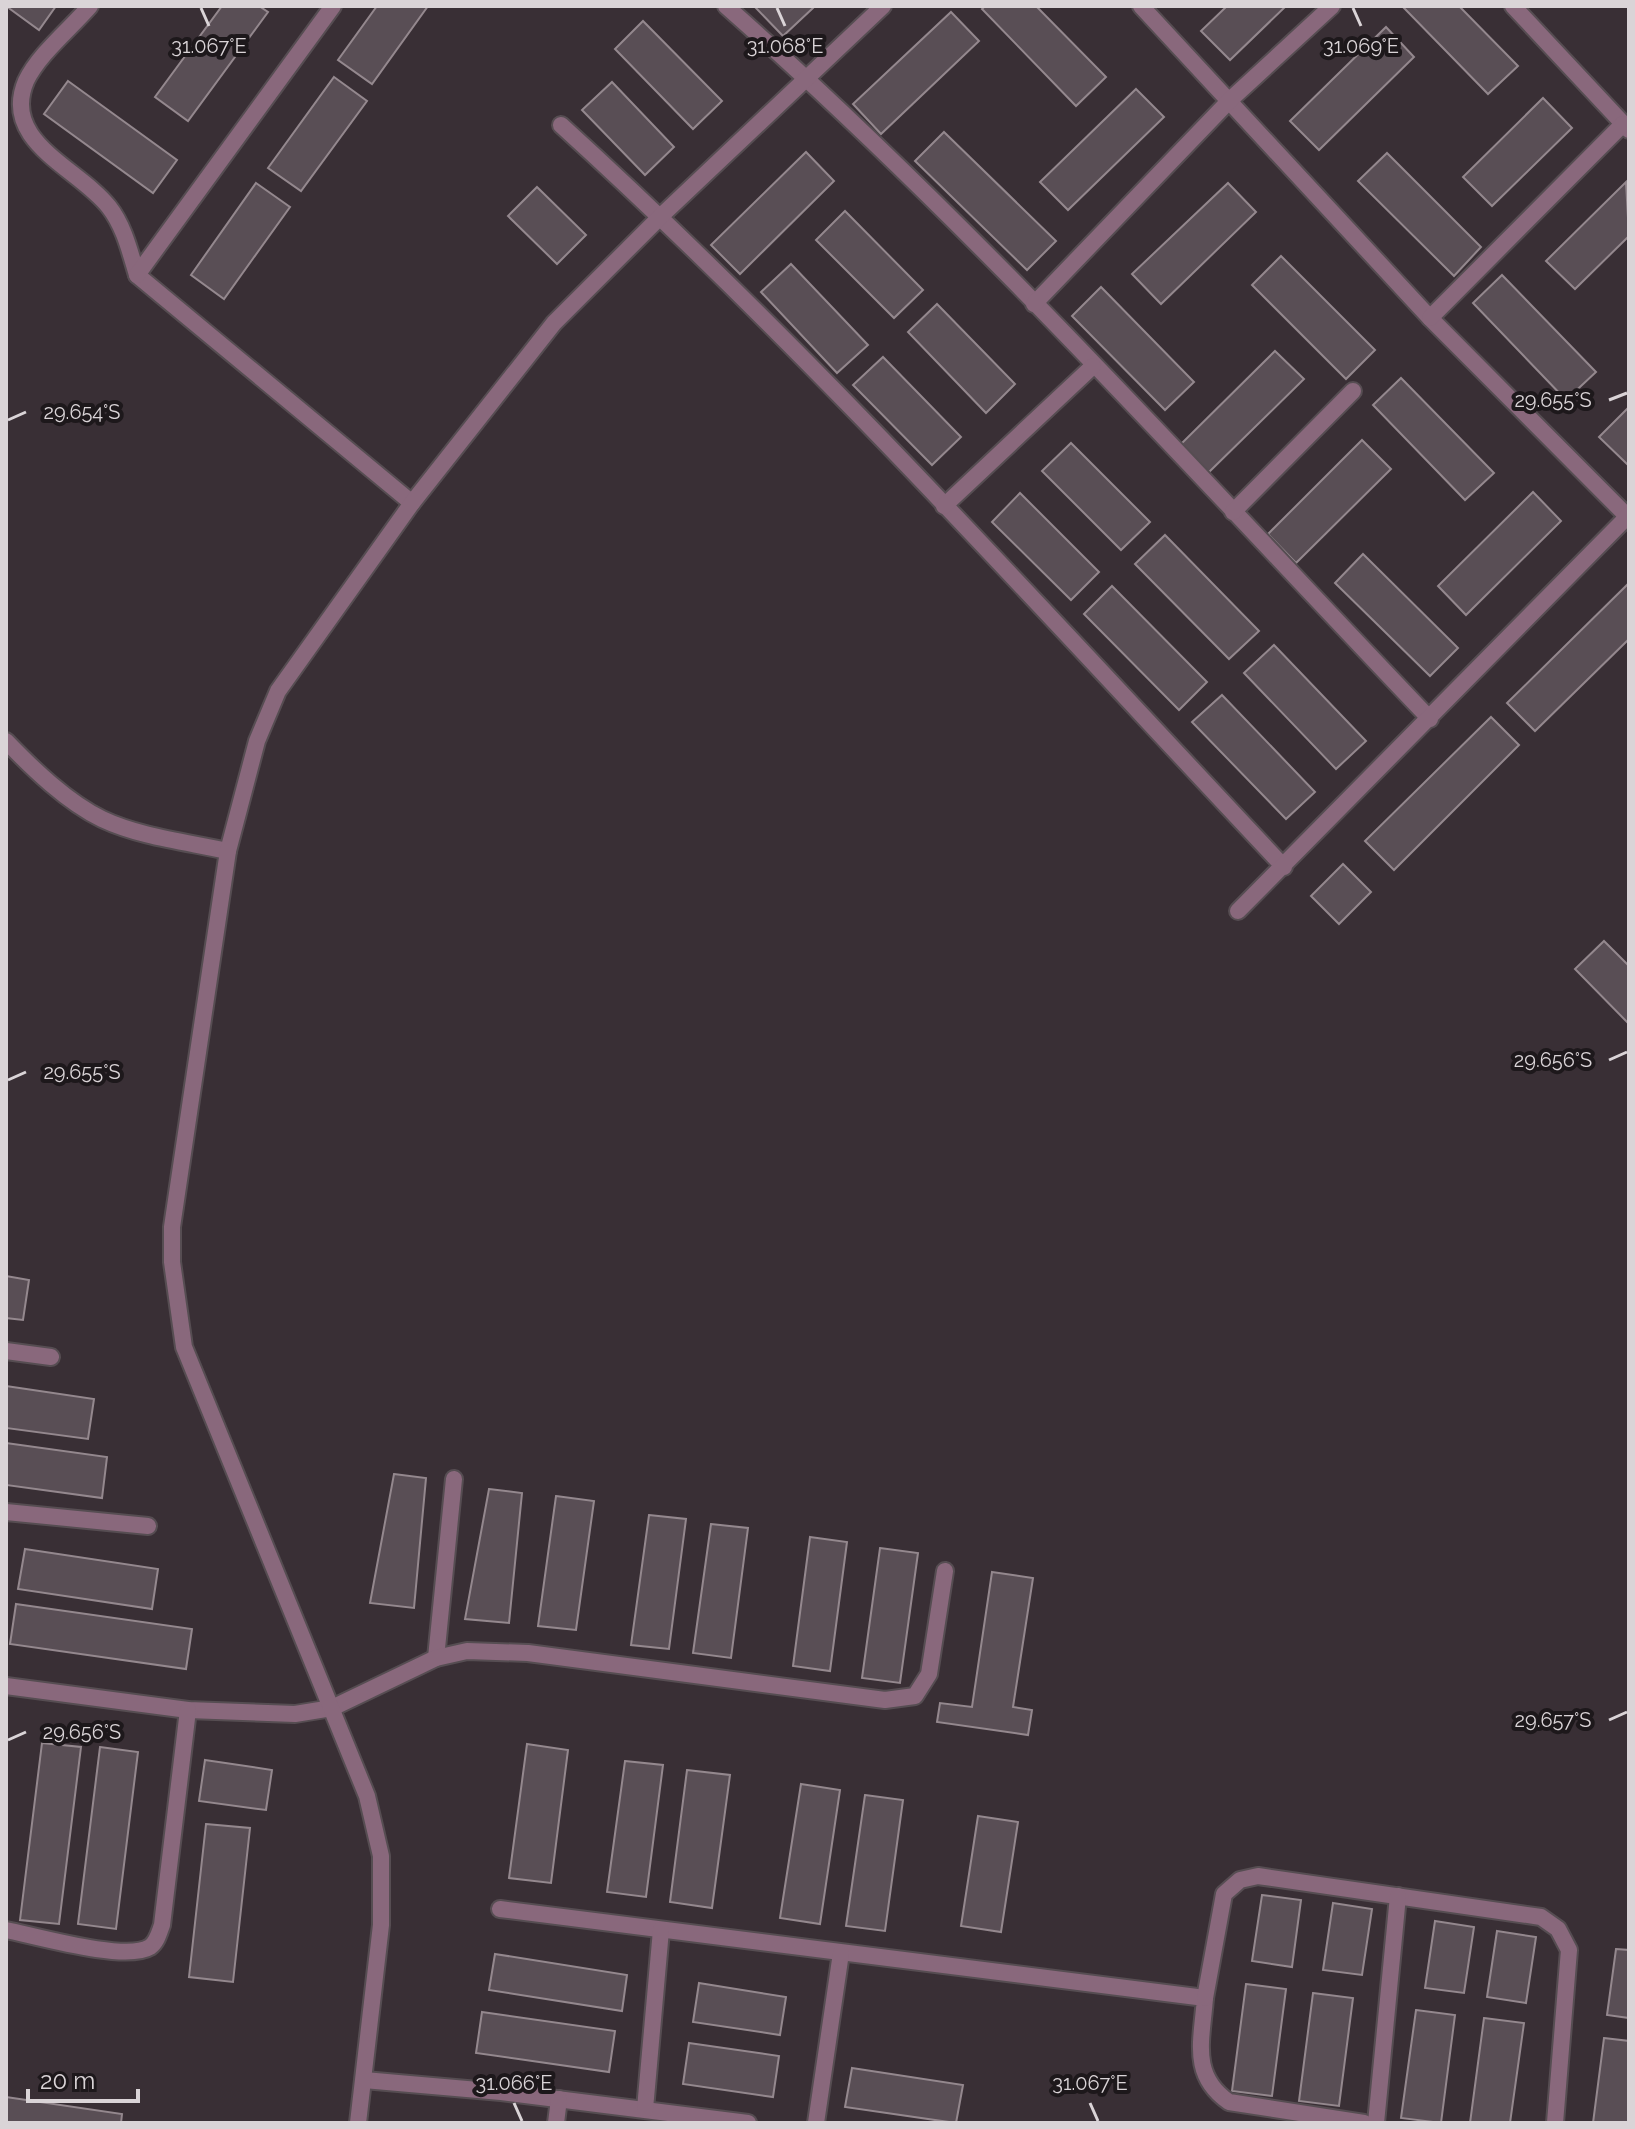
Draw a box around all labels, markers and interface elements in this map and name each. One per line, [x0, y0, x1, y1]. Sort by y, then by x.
text: 31.067°E [171, 34, 247, 58]
text: 31.068°E [747, 34, 823, 58]
text: 31.069°E [1323, 34, 1399, 58]
text: 29.655°S [1514, 388, 1592, 412]
text: 29.654°S [43, 400, 121, 424]
text: 29.656°S [1514, 1048, 1592, 1072]
text: 29.655°S [43, 1060, 121, 1084]
text: 29.657°S [1515, 1708, 1591, 1732]
text: 29.656°S [43, 1720, 121, 1744]
scale bar [28, 2053, 138, 2103]
text: 20 m [40, 2066, 95, 2095]
text: 31.066°E [476, 2071, 552, 2095]
text: 31.067°E [1052, 2071, 1128, 2095]

